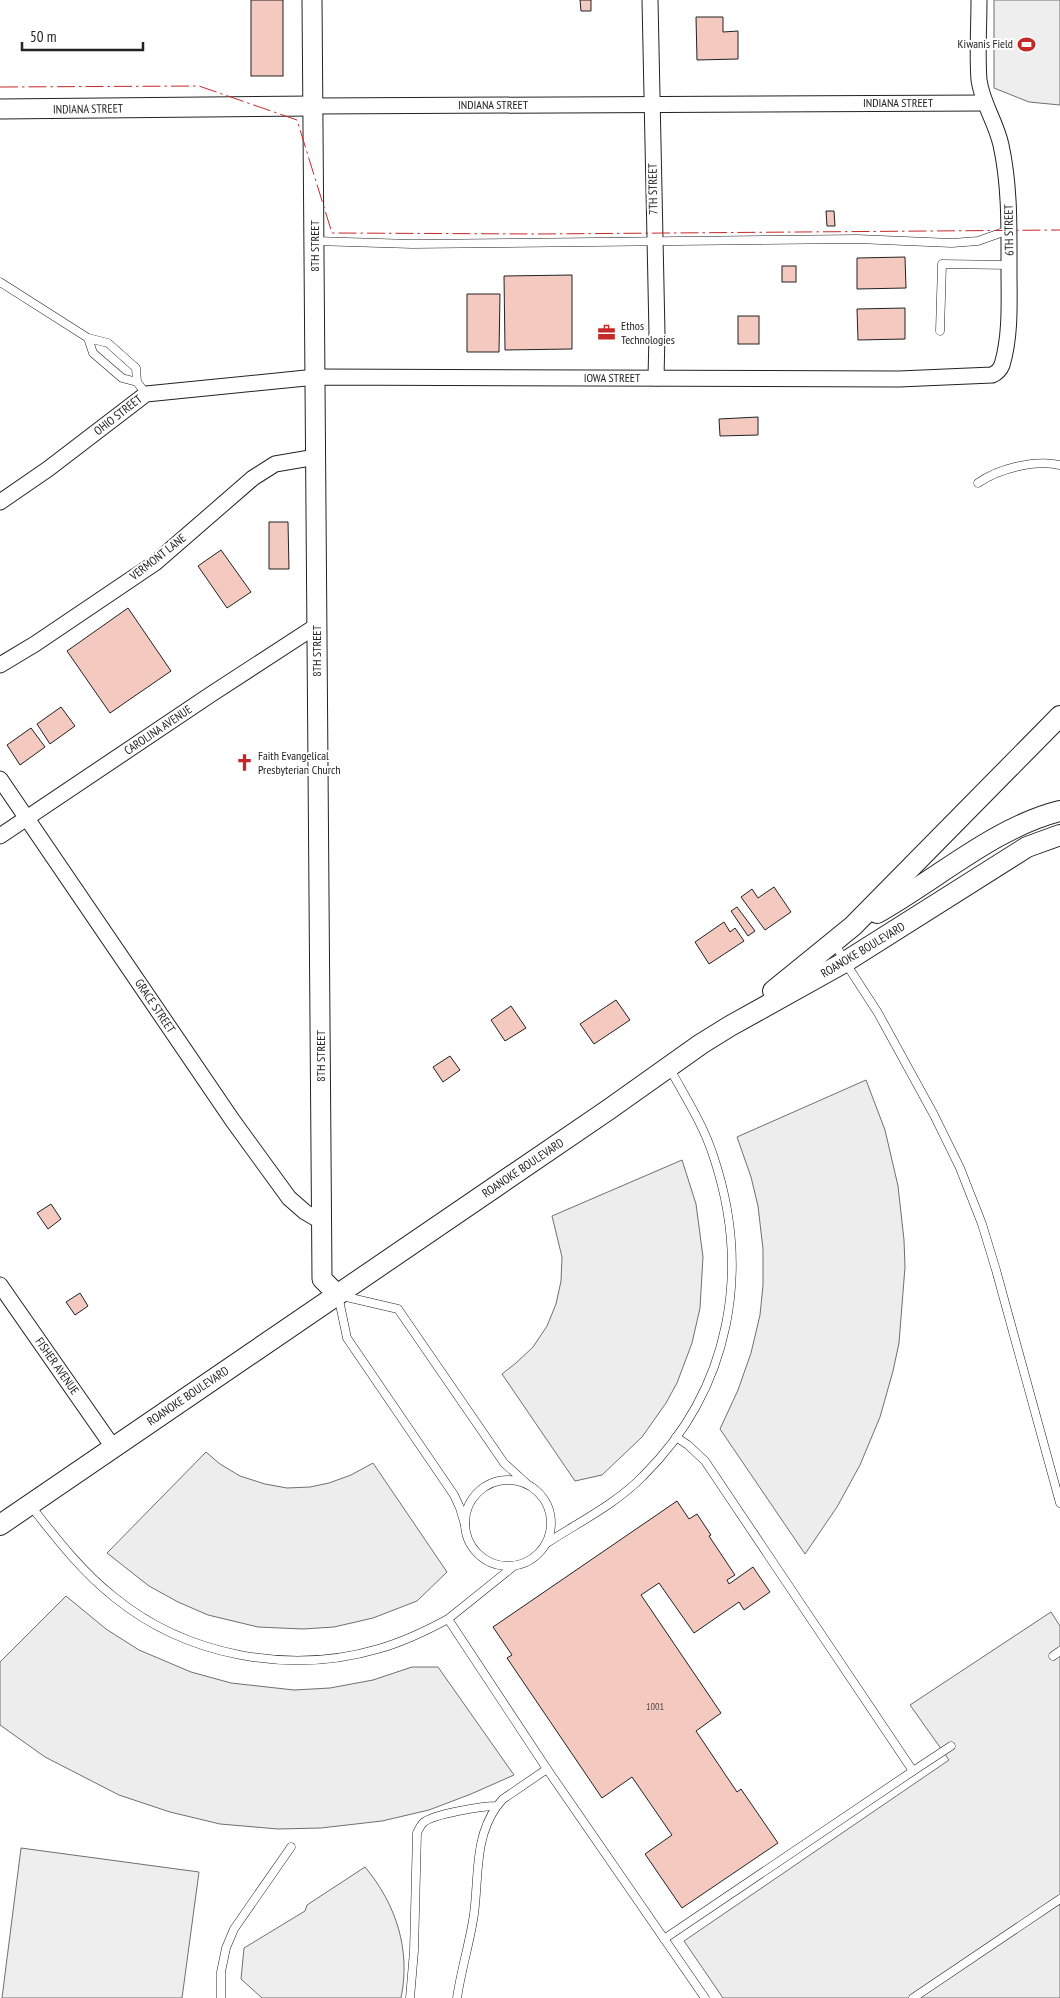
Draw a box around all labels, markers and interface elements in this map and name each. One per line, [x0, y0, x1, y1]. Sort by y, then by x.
scale bar [22, 20, 144, 52]
text: 50 m [30, 27, 56, 46]
sports icon: Kiwanis Field [1017, 34, 1037, 54]
place label: Kiwanis Field [958, 36, 1013, 51]
street label: INDIANA STREET [863, 95, 934, 110]
street label: INDIANA STREET [458, 97, 529, 112]
street label: INDIANA STREET [53, 100, 124, 117]
street label: 7TH STREET [645, 162, 660, 215]
street label: 6TH STREET [1001, 203, 1016, 256]
street label: 8TH STREET [307, 220, 322, 272]
place label: Ethos Technologies [621, 318, 675, 347]
office icon: Ethos Technologies [597, 323, 617, 343]
street label: IOWA STREET [584, 370, 641, 385]
street label: OHIO STREET [91, 391, 145, 438]
street label: VERMONT LANE [126, 530, 189, 584]
street label: 8TH STREET [309, 625, 324, 677]
street label: CAROLINA AVENUE [121, 701, 194, 758]
place label: Faith Evangelical Presbyterian Church [258, 748, 340, 777]
church icon: Faith Evangelical Presbyterian Church [234, 753, 254, 773]
street label: ROANOKE BOULEVARD [818, 919, 908, 981]
street label: GRACE STREET [132, 976, 179, 1036]
street label: 8TH STREET [313, 1030, 328, 1082]
street label: ROANOKE BOULEVARD [479, 1135, 567, 1201]
street label: FISHER AVENUE [32, 1334, 83, 1397]
street label: ROANOKE BOULEVARD [144, 1363, 232, 1429]
house number: 1001 [646, 1700, 664, 1713]

